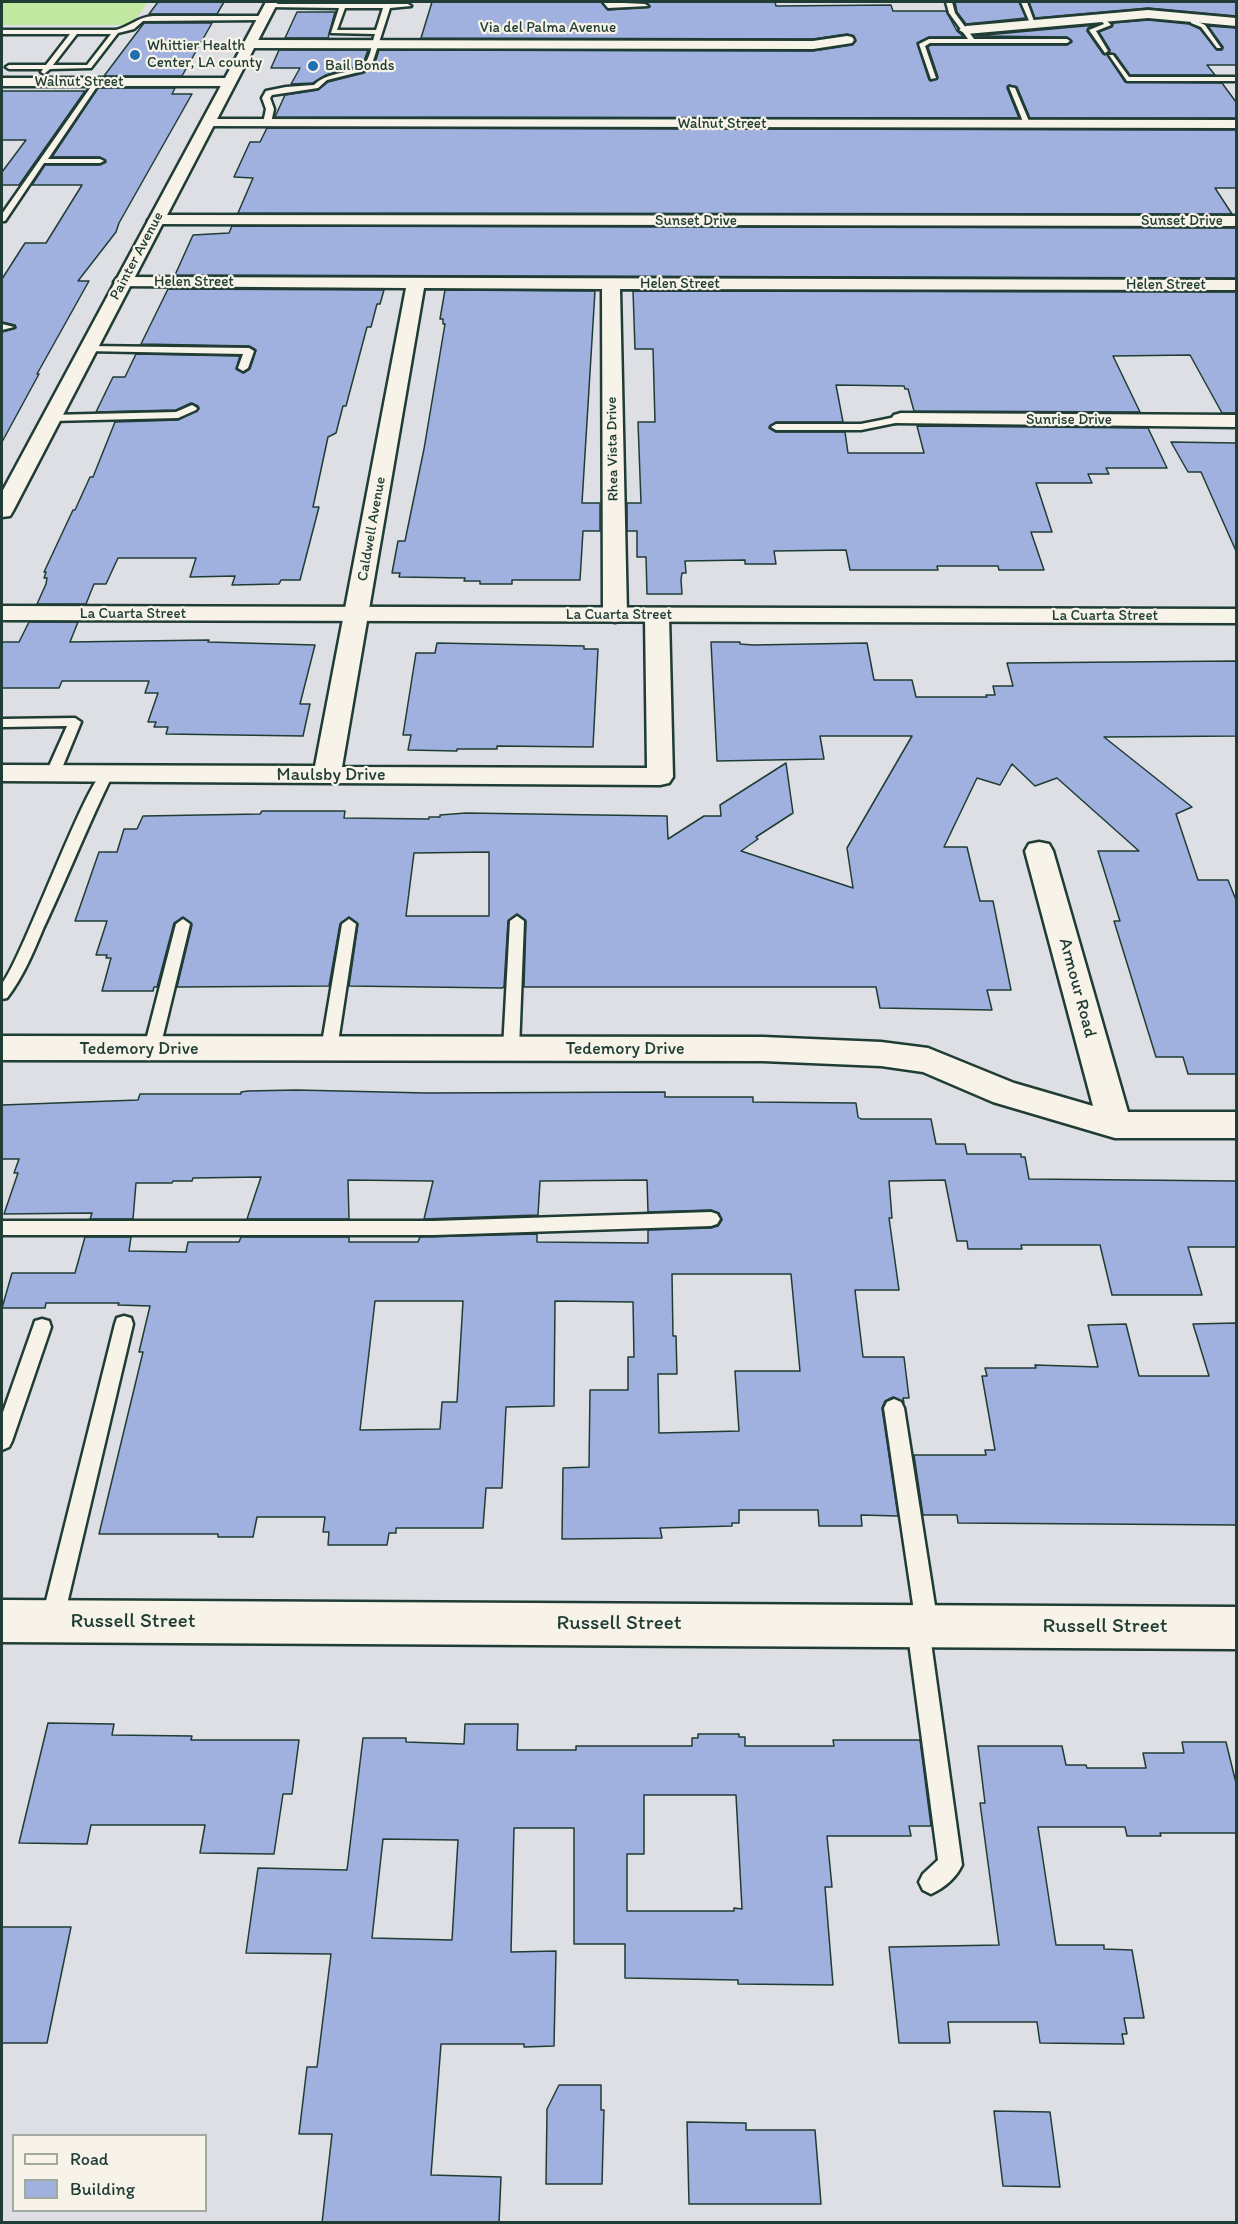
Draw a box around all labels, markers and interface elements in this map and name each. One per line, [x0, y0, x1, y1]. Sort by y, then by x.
street label: Via del Palma Avenue [480, 19, 616, 37]
place label: Whittier Health Center, LA county [147, 37, 262, 72]
marker: Whittier Health Center, LA county [128, 48, 142, 62]
place label: Bail Bonds [325, 57, 395, 75]
marker: Bail Bonds [306, 59, 320, 73]
street label: Walnut Street [34, 73, 124, 91]
street label: Walnut Street [677, 115, 767, 133]
street label: Painter Avenue [106, 209, 168, 303]
street label: Sunset Drive [655, 212, 737, 230]
street label: Sunset Drive [1141, 212, 1223, 230]
street label: Helen Street [154, 273, 234, 291]
street label: Helen Street [640, 275, 720, 293]
street label: Helen Street [1126, 276, 1206, 294]
street label: Rhea Vista Drive [603, 397, 623, 501]
street label: Sunrise Drive [1026, 411, 1112, 429]
street label: Caldwell Avenue [354, 475, 390, 583]
street label: La Cuarta Street [80, 605, 186, 623]
street label: La Cuarta Street [566, 606, 672, 624]
street label: La Cuarta Street [1052, 607, 1158, 625]
street label: Maulsby Drive [277, 764, 385, 786]
street label: Armour Road [1053, 936, 1101, 1040]
street label: Tedemory Drive [79, 1038, 199, 1060]
street label: Tedemory Drive [565, 1038, 685, 1060]
street label: Russell Street [70, 1609, 196, 1635]
street label: Russell Street [556, 1611, 682, 1637]
street label: Russell Street [1042, 1614, 1168, 1640]
legend [12, 2134, 207, 2212]
text: Road [70, 2148, 109, 2170]
text: Building [70, 2178, 135, 2200]

